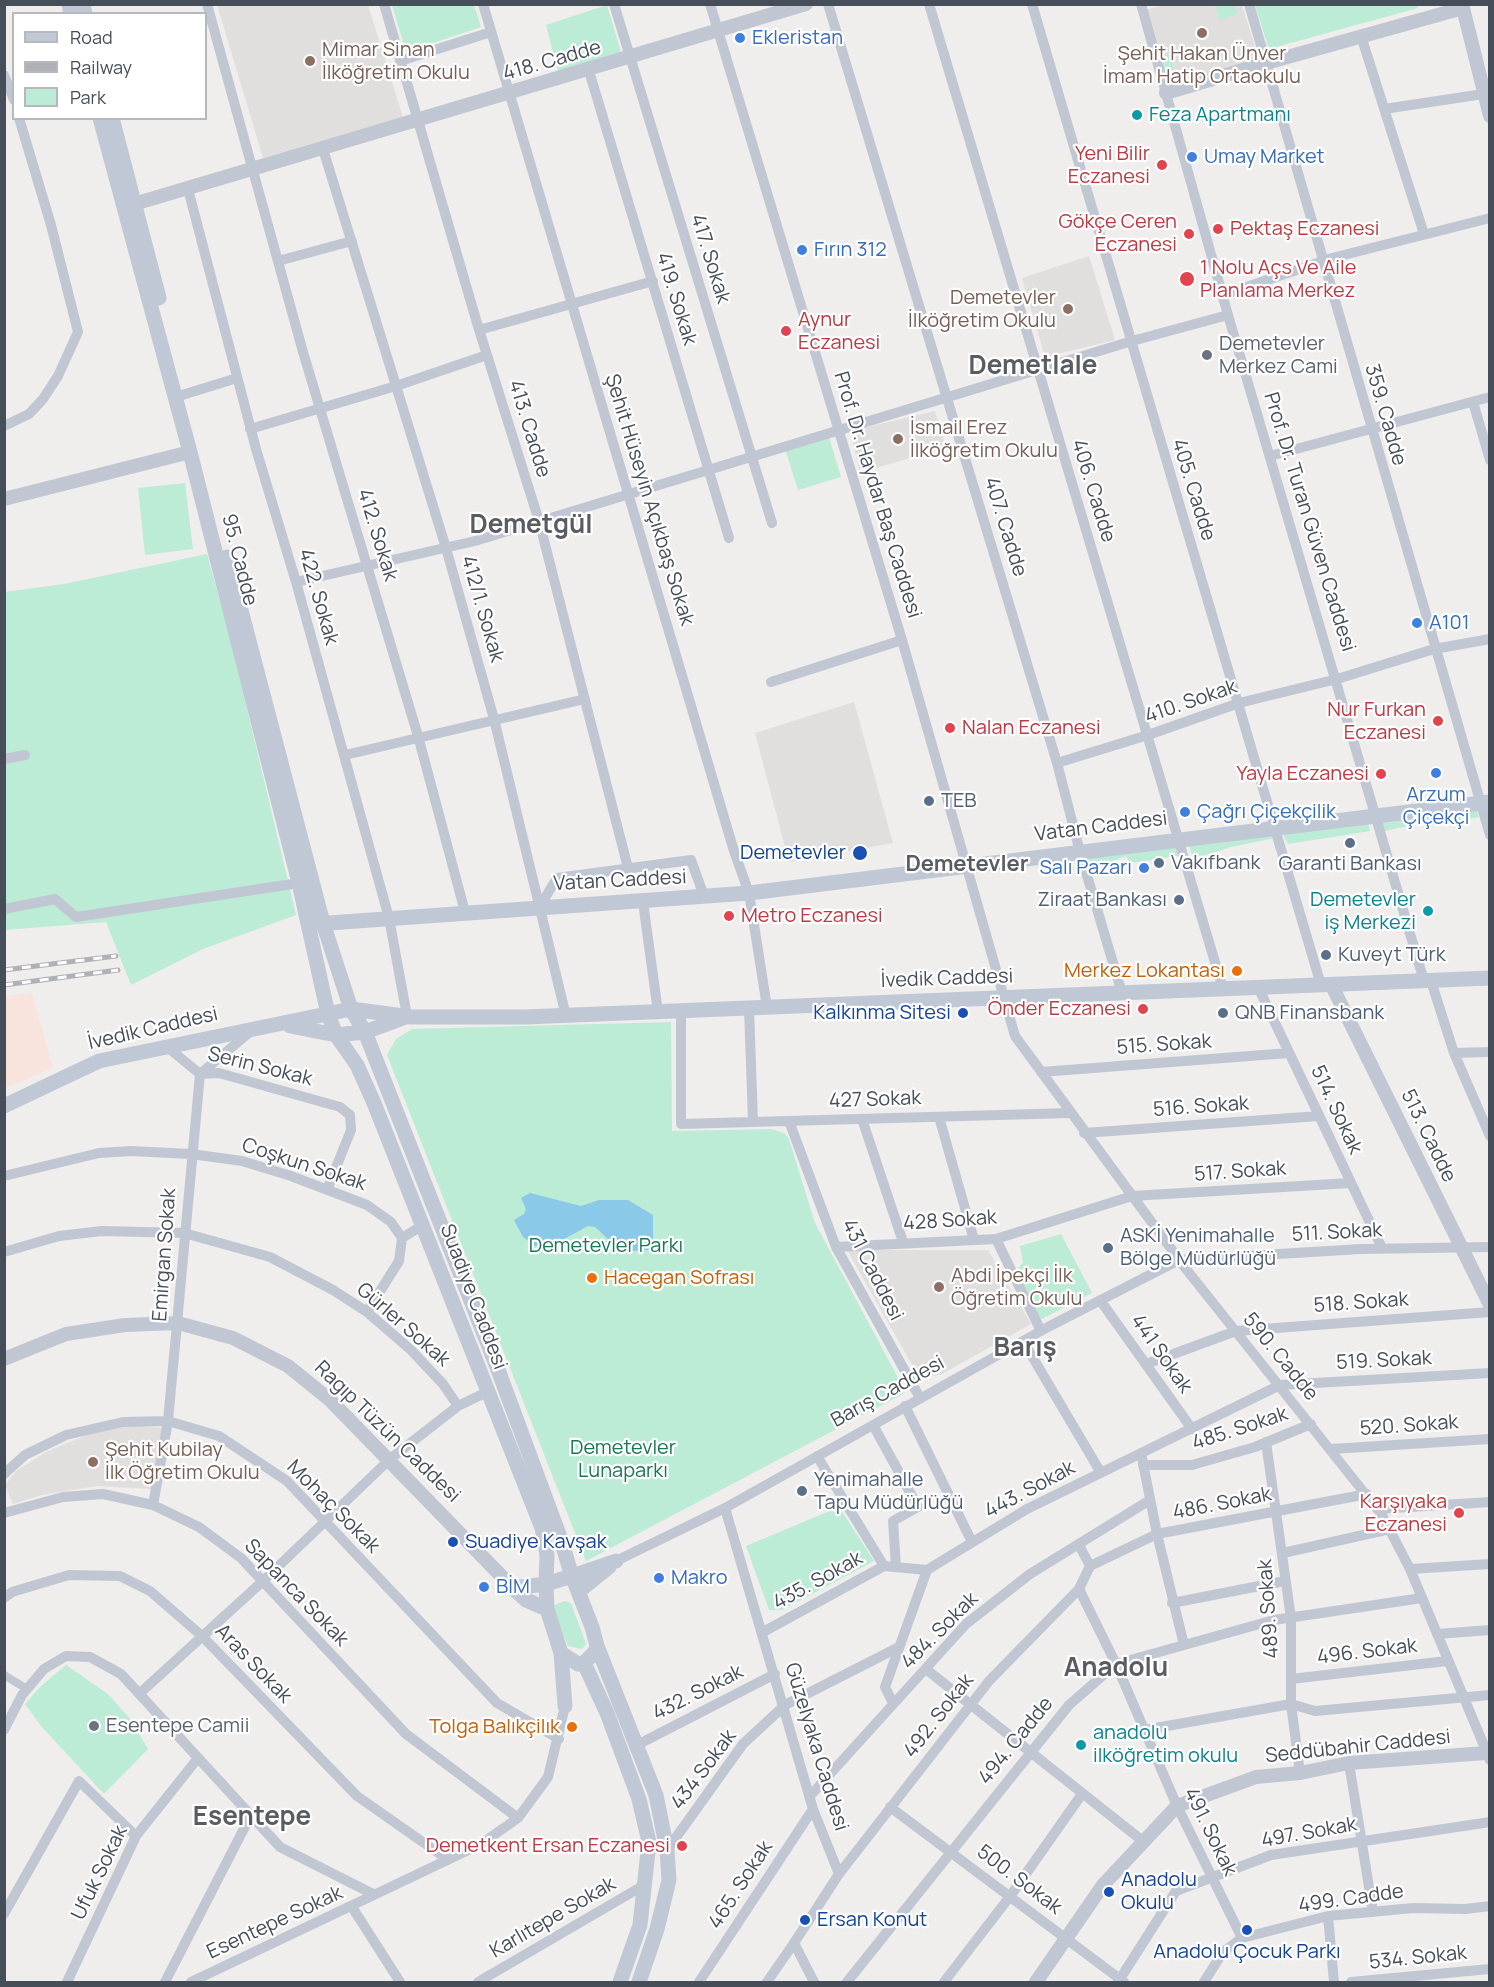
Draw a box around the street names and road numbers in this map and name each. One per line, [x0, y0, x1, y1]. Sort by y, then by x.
street label: 418. Cadde [500, 36, 604, 86]
street label: 417. Sokak [685, 211, 735, 307]
street label: 419. Sokak [651, 250, 701, 348]
street label: 359. Cadde [1359, 361, 1411, 469]
street label: Prof. Dr. Haydar Baş Caddesi [828, 369, 926, 621]
street label: Şehit Hüseyin Açıkbaş Sokak [599, 371, 699, 629]
street label: 413. Cadde [503, 377, 555, 481]
street label: Prof. Dr. Turan Güven Caddesi [1258, 389, 1360, 655]
street label: 405. Cadde [1166, 436, 1220, 544]
street label: 406. Cadde [1066, 437, 1120, 545]
street label: 407. Cadde [979, 474, 1031, 580]
street label: 412. Sokak [352, 486, 402, 584]
street label: 95. Cadde [216, 512, 262, 608]
street label: 422. Sokak [293, 546, 343, 648]
street label: 412/1. Sokak [455, 553, 509, 665]
street label: 410. Sokak [1142, 675, 1240, 729]
street label: Vatan Caddesi [1033, 807, 1169, 847]
street label: Vatan Caddesi [553, 866, 687, 896]
street label: İvedik Caddesi [880, 965, 1014, 993]
street label: İvedik Caddesi [86, 1002, 220, 1056]
street label: 515. Sokak [1116, 1030, 1212, 1060]
street label: Serin Sokak [205, 1042, 315, 1092]
street label: 514. Sokak [1305, 1062, 1367, 1158]
street label: 427 Sokak [828, 1086, 922, 1114]
street label: 513. Cadde [1395, 1086, 1461, 1186]
street label: 516. Sokak [1152, 1092, 1250, 1122]
street label: Coşkun Sokak [239, 1134, 369, 1196]
street label: 517. Sokak [1193, 1157, 1287, 1187]
street label: Emirgan Sokak [148, 1187, 182, 1323]
street label: 428 Sokak [902, 1206, 998, 1236]
street label: 431 Caddesi [836, 1215, 908, 1325]
street label: 511. Sokak [1291, 1219, 1383, 1247]
street label: Suadiye Caddesi [434, 1221, 512, 1373]
street label: Gürler Sokak [351, 1278, 455, 1372]
street label: 518. Sokak [1313, 1288, 1409, 1318]
street label: 590. Cadde [1237, 1308, 1323, 1406]
street label: 441 Sokak [1125, 1310, 1197, 1398]
street label: 519. Sokak [1336, 1347, 1432, 1375]
street label: Barış Caddesi [827, 1351, 949, 1433]
street label: Ragıp Tüzün Caddesi [309, 1356, 465, 1508]
street label: 485. Sokak [1189, 1402, 1291, 1456]
street label: 520. Sokak [1359, 1411, 1459, 1441]
street label: Mohaç Sokak [281, 1455, 385, 1559]
street label: 443. Sokak [981, 1456, 1079, 1524]
street label: 486. Sokak [1171, 1483, 1273, 1525]
street label: Sapanca Sokak [239, 1535, 353, 1651]
street label: 435. Sokak [769, 1547, 867, 1615]
street label: 489. Sokak [1254, 1558, 1284, 1660]
street label: 484. Sokak [897, 1588, 983, 1674]
street label: Aras Sokak [210, 1620, 296, 1708]
street label: 496. Sokak [1316, 1634, 1418, 1670]
street label: 432. Sokak [649, 1660, 747, 1726]
street label: Güzelyaka Caddesi [779, 1660, 853, 1834]
street label: 492. Sokak [899, 1669, 979, 1763]
street label: 494. Cadde [974, 1693, 1058, 1789]
street label: 434 Sokak [666, 1725, 742, 1815]
street label: Seddübahir Caddesi [1264, 1725, 1452, 1769]
street label: 491. Sokak [1178, 1784, 1242, 1880]
street label: 497. Sokak [1259, 1813, 1359, 1853]
street label: Ufuk Sokak [67, 1822, 133, 1924]
street label: 465. Sokak [704, 1837, 778, 1933]
street label: 500. Sokak [972, 1840, 1066, 1920]
street label: Karlıtepe Sokak [486, 1872, 620, 1964]
street label: 499. Cadde [1297, 1880, 1405, 1918]
street label: Esentepe Sokak [203, 1881, 347, 1965]
street label: 534. Sokak [1368, 1941, 1468, 1975]

